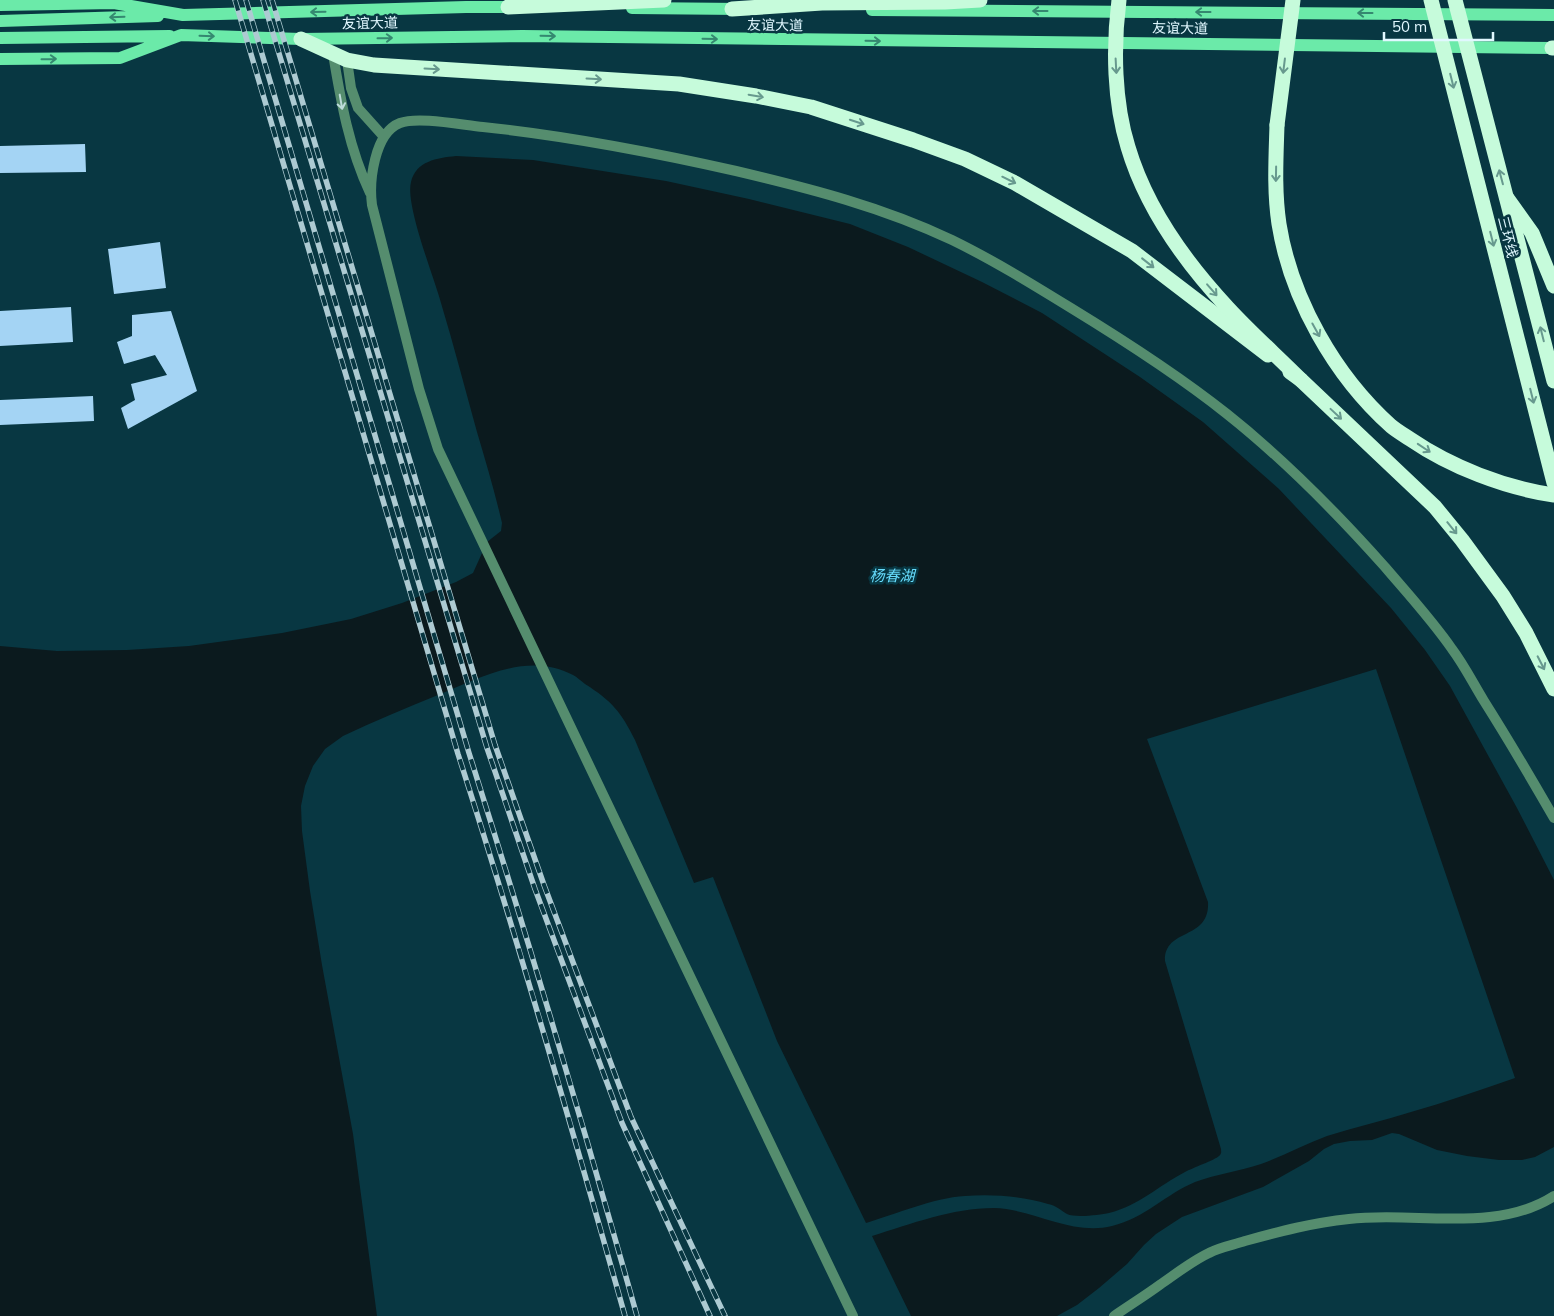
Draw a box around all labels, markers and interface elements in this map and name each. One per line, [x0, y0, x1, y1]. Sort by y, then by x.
one-way arrow [1033, 6, 1049, 16]
one-way arrow [310, 7, 326, 16]
one-way arrow [1195, 7, 1212, 17]
one-way arrow [1358, 8, 1374, 18]
scale bar [1384, 10, 1493, 42]
one-way arrow [109, 12, 126, 22]
street label: 友谊大道 [342, 14, 398, 32]
street label: 友谊大道 [747, 16, 803, 34]
text: 50 m [1392, 17, 1427, 36]
street label: 友谊大道 [1152, 19, 1208, 37]
one-way arrow [199, 31, 215, 41]
one-way arrow [539, 31, 555, 41]
one-way arrow [376, 33, 393, 43]
one-way arrow [702, 34, 718, 44]
one-way arrow [864, 36, 880, 45]
one-way arrow [40, 54, 56, 63]
one-way arrow [1279, 57, 1289, 73]
one-way arrow [1111, 58, 1120, 74]
one-way arrow [424, 64, 440, 73]
one-way arrow [1448, 73, 1457, 89]
one-way arrow [586, 75, 602, 84]
one-way arrow [747, 92, 763, 102]
one-way arrow [337, 94, 347, 110]
one-way arrow [849, 118, 865, 128]
one-way arrow [1271, 166, 1281, 182]
one-way arrow [1496, 169, 1506, 185]
one-way arrow [1001, 176, 1016, 185]
street label: 三环线 [1494, 214, 1522, 260]
one-way arrow [1488, 230, 1497, 246]
one-way arrow [1141, 258, 1154, 269]
one-way arrow [1207, 284, 1218, 297]
one-way arrow [1311, 322, 1321, 336]
one-way arrow [1537, 326, 1546, 342]
one-way arrow [1528, 388, 1537, 404]
one-way arrow [1330, 408, 1343, 420]
one-way arrow [1416, 443, 1430, 453]
one-way arrow [1446, 521, 1458, 534]
water label: 杨春湖 [869, 566, 916, 585]
one-way arrow [1537, 655, 1546, 670]

